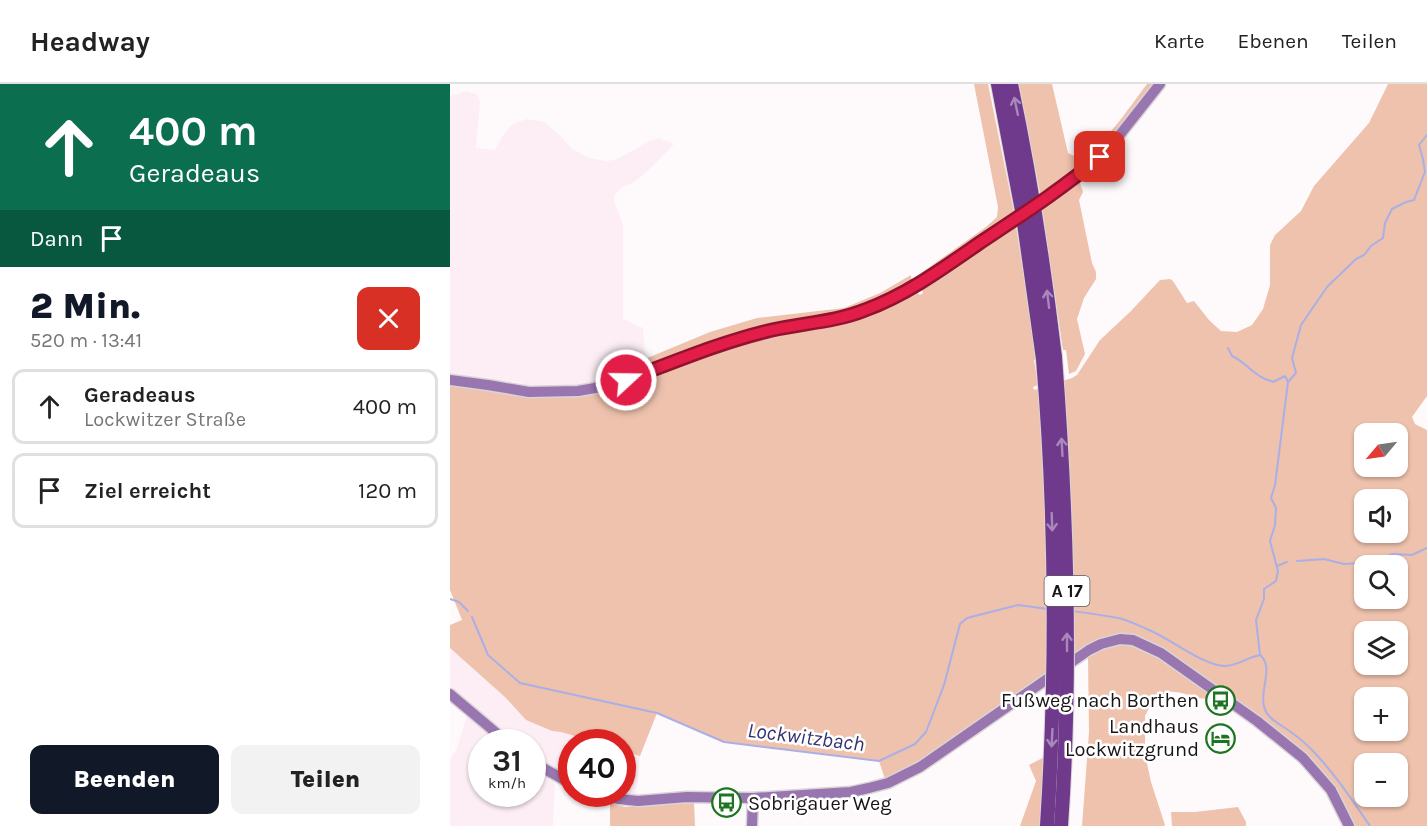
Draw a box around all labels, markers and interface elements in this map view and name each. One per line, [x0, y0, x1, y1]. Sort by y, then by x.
text: Headway [30, 25, 150, 58]
text: Karte [1154, 29, 1205, 53]
text: Ebenen [1238, 29, 1309, 53]
text: Teilen [1342, 29, 1397, 53]
one-way arrow [1010, 97, 1021, 117]
text: 400 m [129, 106, 258, 156]
icon: ahead [30, 108, 108, 186]
pin [1074, 131, 1125, 182]
icon: arrive [1083, 140, 1116, 173]
text: Geradeaus [129, 157, 260, 189]
icon: arrive [95, 222, 128, 255]
text: Dann [30, 226, 83, 252]
text: 2 Min. [30, 285, 140, 327]
button: close [357, 287, 420, 350]
one-way arrow [1043, 289, 1054, 309]
text: 520 m · 13:41 [30, 329, 142, 352]
position arrow [594, 348, 658, 412]
text: Geradeaus [84, 382, 196, 408]
icon: ahead [33, 390, 66, 423]
text: 400 m [353, 394, 417, 420]
text: Lockwitzer Straße [84, 408, 246, 431]
north arrow [1354, 423, 1408, 477]
map controls [1354, 423, 1408, 807]
one-way arrow [1056, 437, 1067, 457]
icon: arrive [33, 474, 66, 507]
text: Ziel erreicht [84, 478, 211, 504]
text: 120 m [358, 478, 417, 504]
button: sound [1354, 489, 1408, 543]
one-way arrow [1046, 511, 1057, 531]
button: search [1354, 555, 1408, 609]
road number: A 17 [1044, 576, 1090, 606]
button: layers [1354, 621, 1408, 675]
one-way arrow [1061, 632, 1073, 652]
bus stop icon: Fußweg nach Borthen [1204, 684, 1236, 716]
button: + [1354, 687, 1408, 741]
place label: Fußweg nach Borthen [1001, 689, 1199, 712]
place label: Landhaus Lockwitzgrund [1065, 715, 1199, 761]
water label: Lockwitzbach [746, 718, 866, 756]
hotel icon: Landhaus Lockwitzgrund [1204, 722, 1236, 754]
one-way arrow [1047, 727, 1058, 747]
speed limit sign: 40 [558, 729, 636, 807]
text: 31 [492, 743, 522, 779]
button: Beenden [30, 745, 219, 814]
button: Teilen [231, 745, 420, 814]
button: − [1354, 753, 1408, 807]
text: km/h [488, 774, 526, 792]
bus stop icon: Sobrigauer Weg [711, 787, 743, 819]
place label: Sobrigauer Weg [748, 792, 892, 815]

